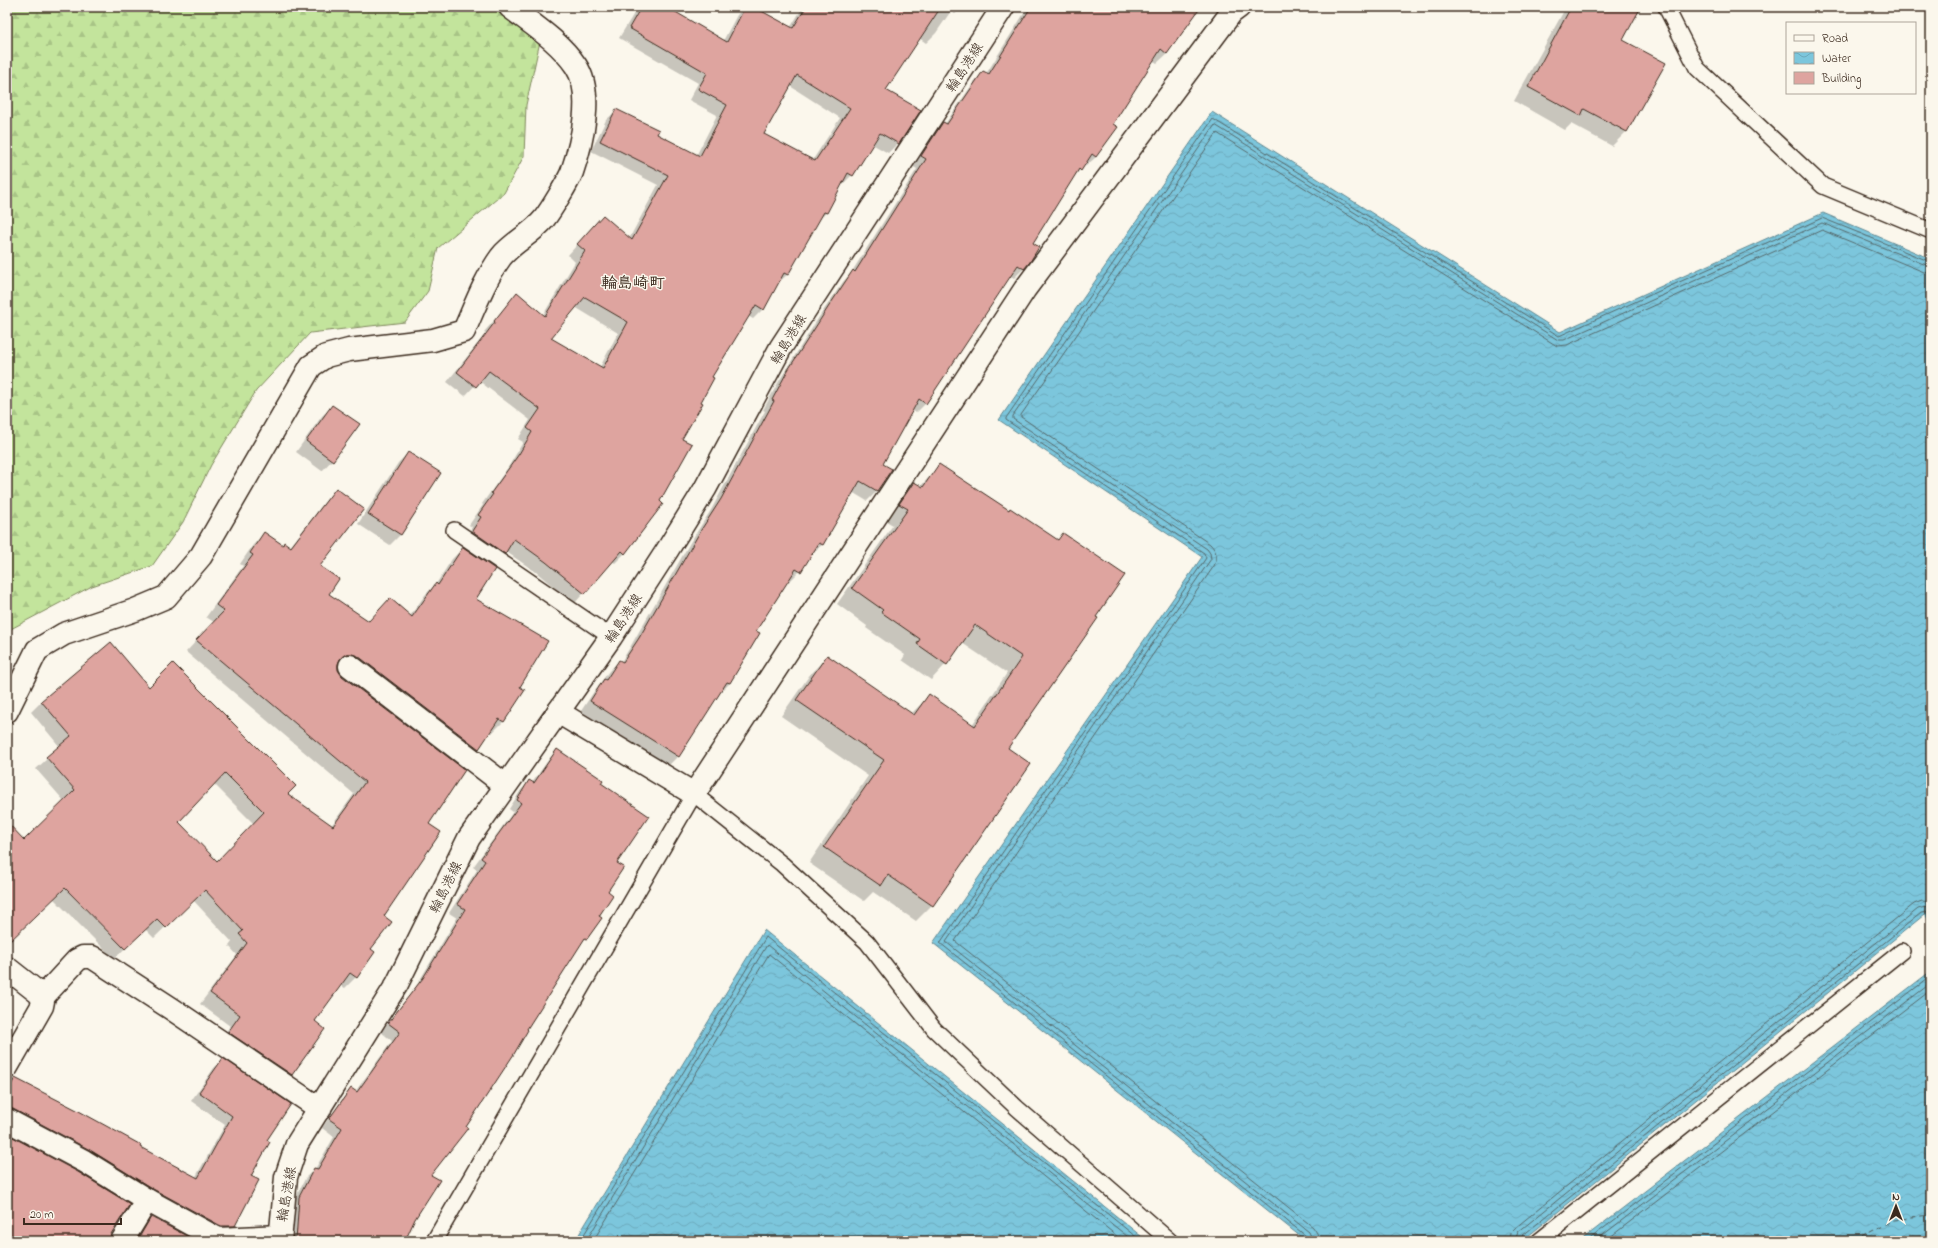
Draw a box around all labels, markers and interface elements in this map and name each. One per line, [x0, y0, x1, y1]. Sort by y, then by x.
legend [1786, 22, 1916, 94]
text: Road [1822, 30, 1848, 48]
street label: 輪島港線 [941, 39, 989, 97]
text: Water [1822, 50, 1851, 68]
text: Building [1821, 70, 1861, 89]
district label: 輪島崎町 [601, 272, 665, 296]
street label: 輪島港線 [766, 310, 813, 369]
street label: 輪島港線 [600, 590, 648, 648]
street label: 輪島港線 [425, 858, 468, 917]
street label: 輪島港線 [272, 1165, 303, 1224]
north arrow [1876, 1186, 1916, 1226]
text: N [1892, 1189, 1900, 1205]
scale bar [24, 1200, 121, 1226]
text: 20 m [30, 1206, 53, 1224]

